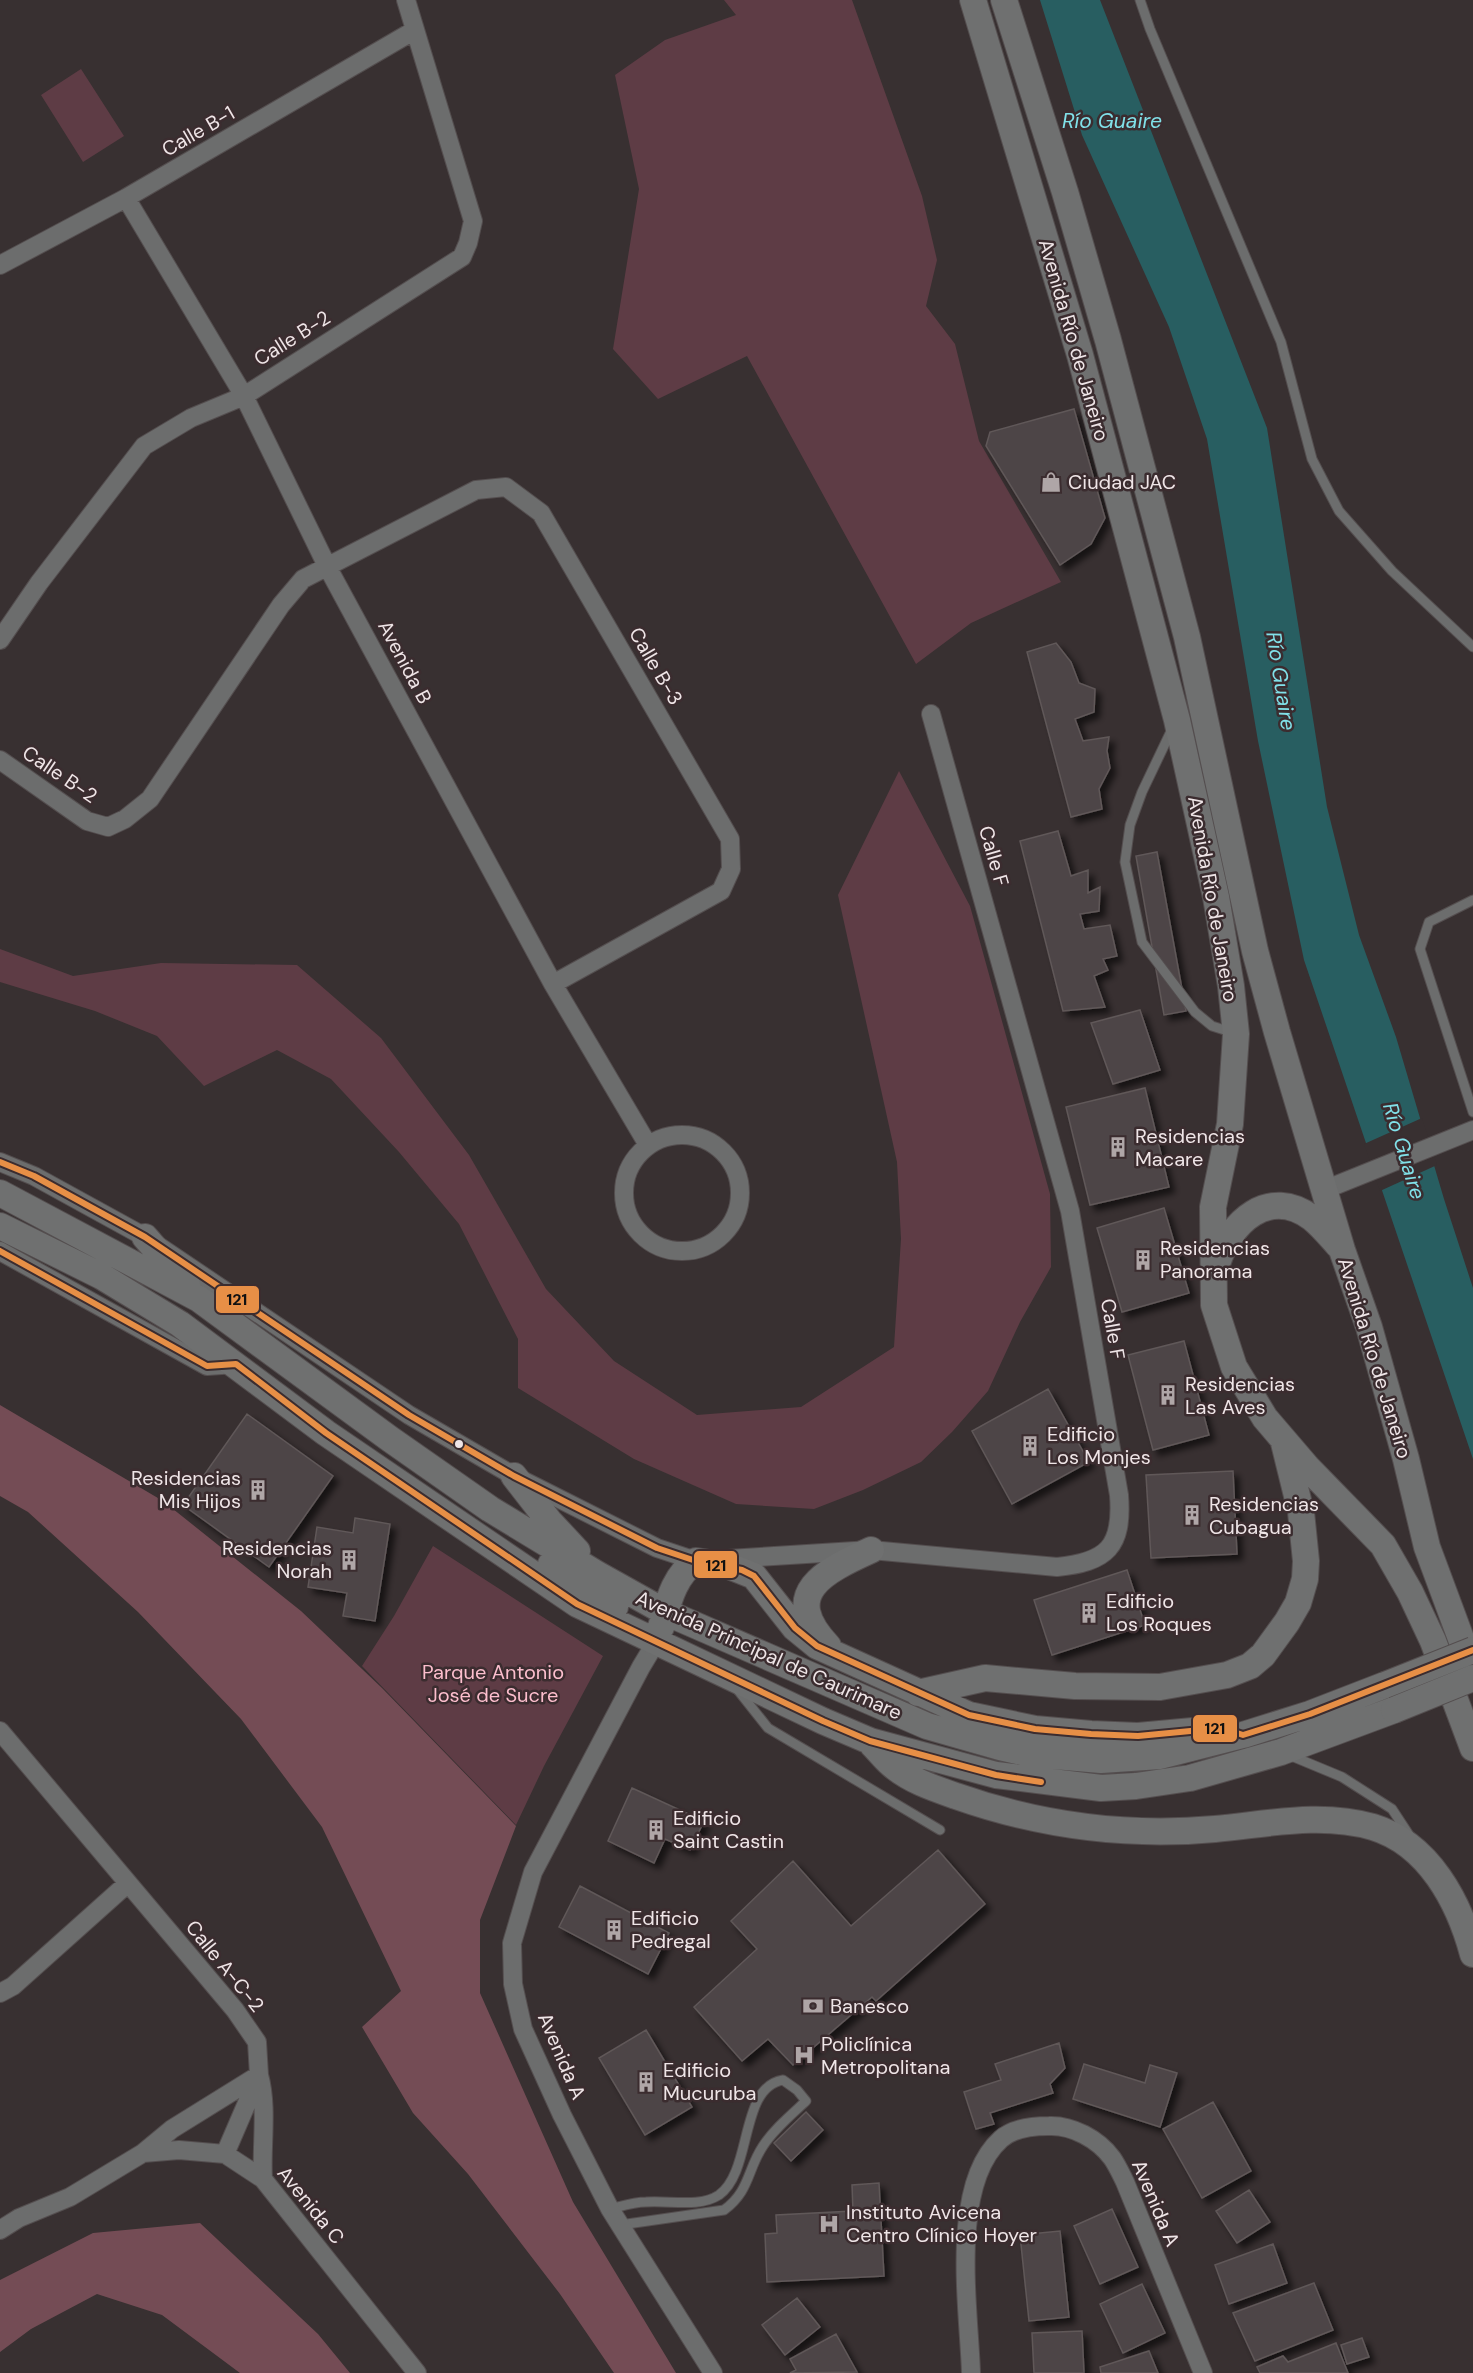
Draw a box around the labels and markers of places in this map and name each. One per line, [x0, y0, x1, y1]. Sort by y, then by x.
place label: Ciudad JAC [1068, 469, 1176, 495]
shop icon: Ciudad JAC [1039, 470, 1063, 494]
place label: Residencias Macare [1135, 1123, 1245, 1172]
building icon: Residencias Macare [1106, 1135, 1130, 1159]
place label: Residencias Panorama [1160, 1235, 1270, 1284]
building icon: Residencias Panorama [1131, 1248, 1155, 1272]
place label: Residencias Las Aves [1185, 1371, 1295, 1420]
building icon: Residencias Las Aves [1156, 1383, 1180, 1407]
place label: Edificio Los Monjes [1047, 1421, 1151, 1470]
building icon: Edificio Los Monjes [1018, 1434, 1042, 1458]
unlabelled marker [453, 1438, 465, 1450]
place label: Residencias Mis Hijos [131, 1465, 241, 1514]
building icon: Residencias Mis Hijos [246, 1478, 270, 1502]
place label: Residencias Cubagua [1209, 1491, 1319, 1540]
building icon: Residencias Cubagua [1180, 1503, 1204, 1527]
place label: Residencias Norah [222, 1535, 332, 1584]
building icon: Residencias Norah [337, 1548, 361, 1572]
place label: Edificio Los Roques [1106, 1588, 1212, 1637]
building icon: Edificio Los Roques [1077, 1601, 1101, 1625]
place label: Edificio Saint Castin [673, 1805, 784, 1854]
building icon: Edificio Saint Castin [644, 1818, 668, 1842]
place label: Edificio Pedregal [631, 1905, 711, 1954]
building icon: Edificio Pedregal [602, 1918, 626, 1942]
place label: Banesco [830, 1993, 909, 2019]
bank icon: Banesco [801, 1994, 825, 2018]
place label: Policlínica Metropolitana [821, 2031, 950, 2080]
hospital icon: Policlínica Metropolitana [792, 2043, 816, 2067]
place label: Edificio Mucuruba [663, 2057, 756, 2106]
building icon: Edificio Mucuruba [634, 2070, 658, 2094]
place label: Instituto Avicena Centro Clínico Hoyer [846, 2199, 1037, 2248]
hospital icon: Instituto Avicena Centro Clínico Hoyer [817, 2212, 841, 2236]

